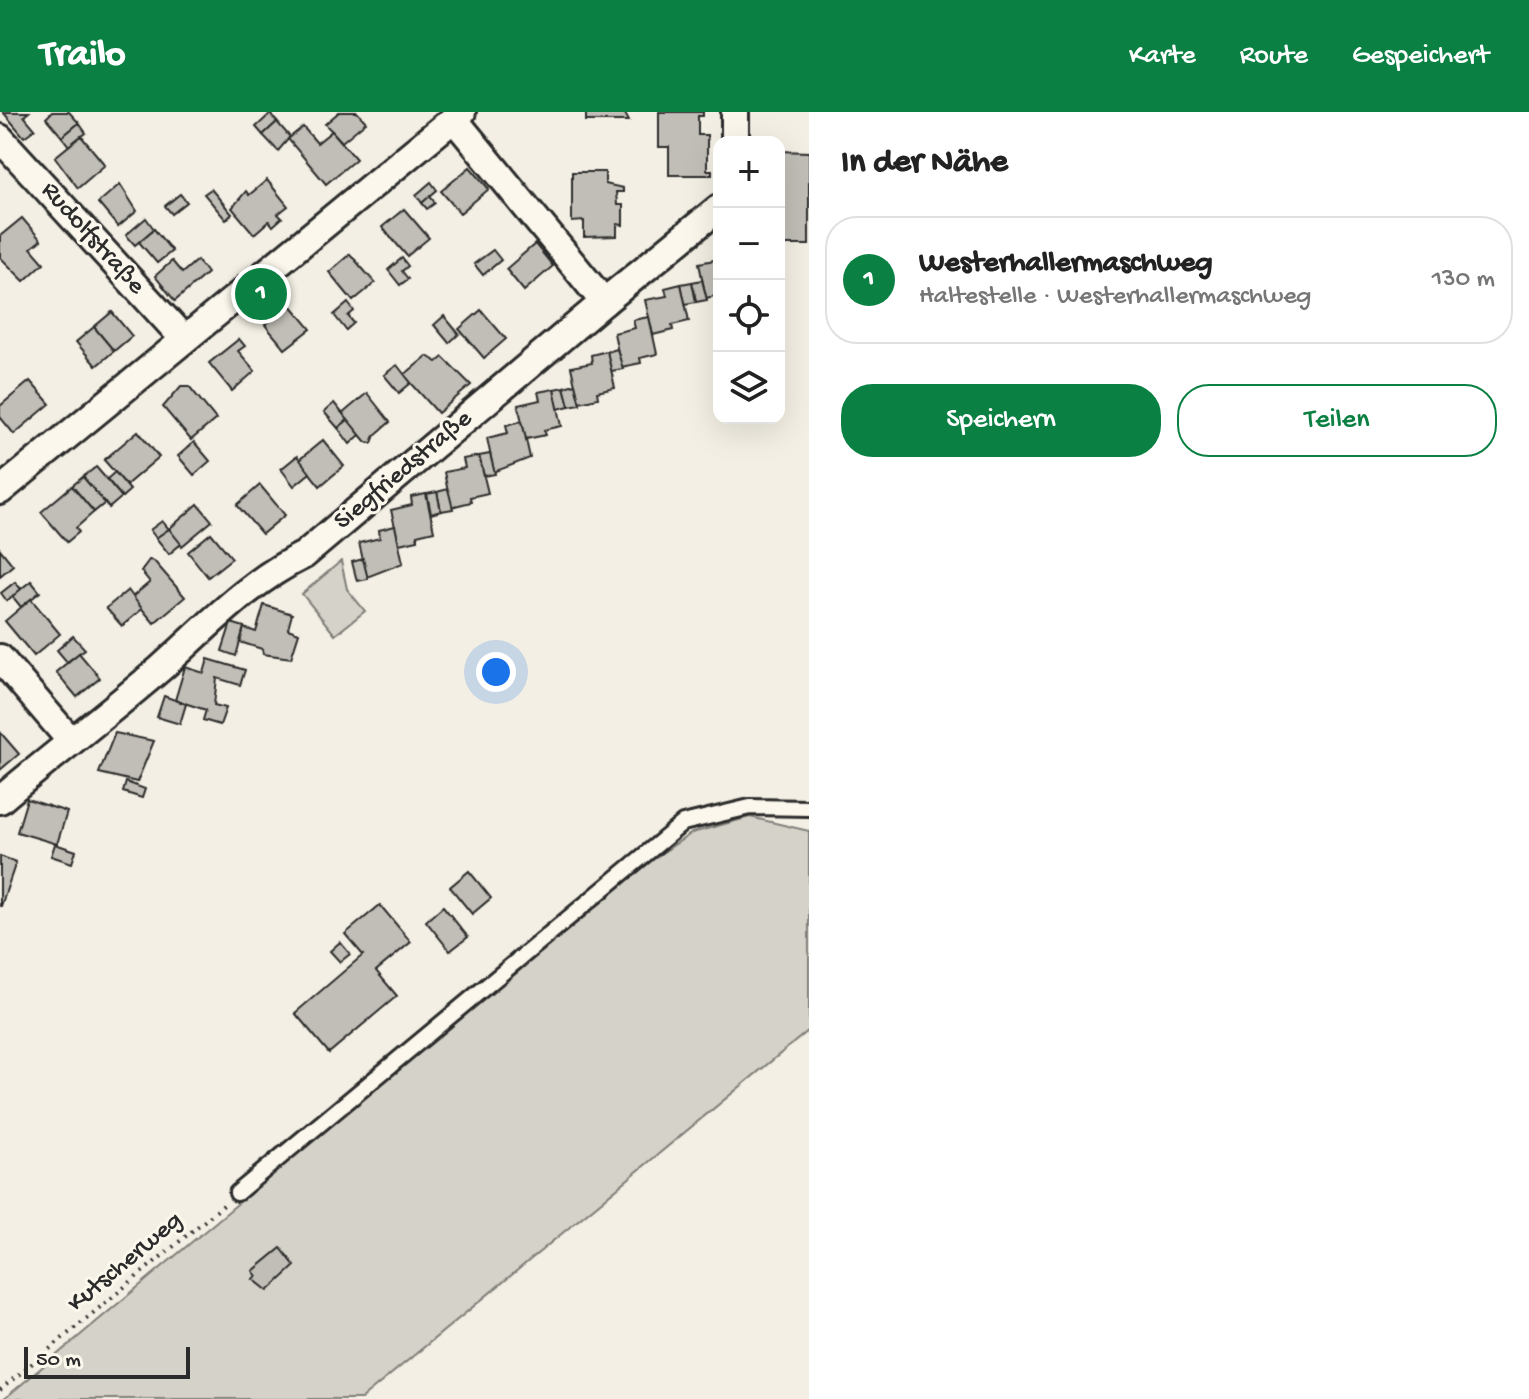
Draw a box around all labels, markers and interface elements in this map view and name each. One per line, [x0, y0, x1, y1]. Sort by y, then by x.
text: Trailo [40, 34, 126, 78]
text: Karte [1129, 40, 1196, 73]
text: Route [1240, 40, 1308, 73]
text: Gespeichert [1352, 40, 1489, 73]
map controls [713, 136, 785, 424]
button: + [713, 136, 785, 208]
text: In der Nähe [841, 144, 1008, 184]
street label: Rudolfstraße [33, 176, 151, 302]
button: − [713, 208, 785, 280]
text: Westerhallermaschweg [919, 247, 1213, 282]
pin: 1 [235, 264, 287, 324]
text: 1 [864, 265, 874, 296]
text: 130 m [1432, 265, 1495, 296]
button: locate [713, 280, 785, 352]
text: Haltestelle · Westerhallermaschweg [919, 282, 1311, 313]
button: layers [713, 352, 785, 424]
button: Speichern [841, 384, 1161, 457]
button: Teilen [1177, 384, 1497, 457]
street label: Siegfriedstraße [329, 404, 480, 538]
your location [476, 652, 516, 692]
street label: Kutscherweg [62, 1206, 190, 1320]
scale bar [24, 1343, 190, 1379]
text: 50 m [36, 1348, 81, 1374]

